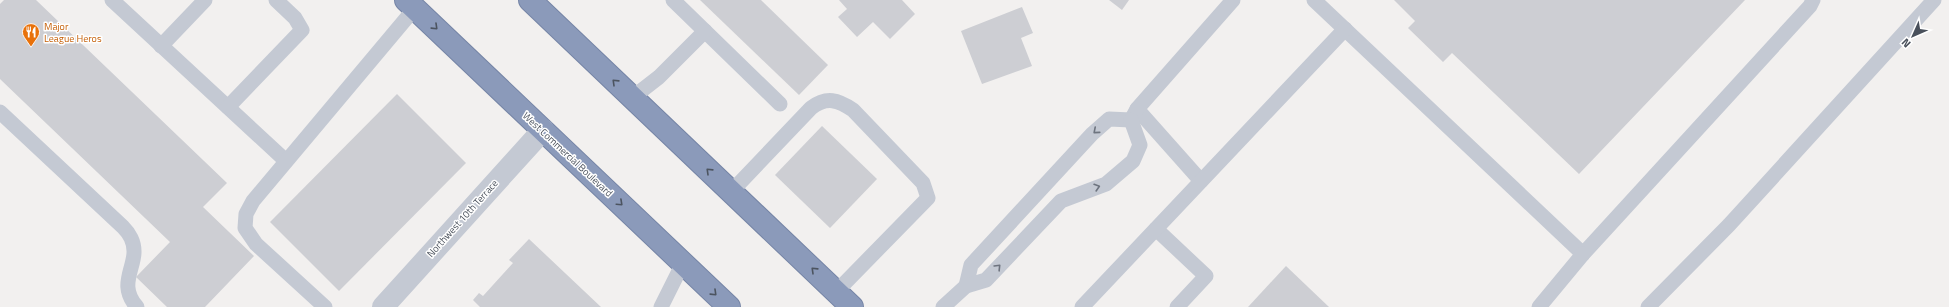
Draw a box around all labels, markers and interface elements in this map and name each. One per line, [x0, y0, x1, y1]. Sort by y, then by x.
north arrow [1893, 16, 1933, 56]
place label: Major League Heros [44, 19, 102, 46]
restaurant icon: Major League Heros [21, 22, 41, 47]
one-way arrow [430, 22, 437, 29]
text: N [1898, 35, 1914, 51]
one-way arrow [612, 79, 620, 87]
street label: West Commercial Boulevard [519, 109, 616, 200]
one-way arrow [1093, 126, 1101, 133]
one-way arrow [706, 168, 714, 176]
street label: Northwest 10th Terrace [423, 176, 501, 261]
one-way arrow [1094, 183, 1101, 192]
one-way arrow [615, 199, 623, 206]
one-way arrow [994, 264, 1001, 272]
one-way arrow [811, 268, 818, 275]
one-way arrow [709, 288, 717, 296]

